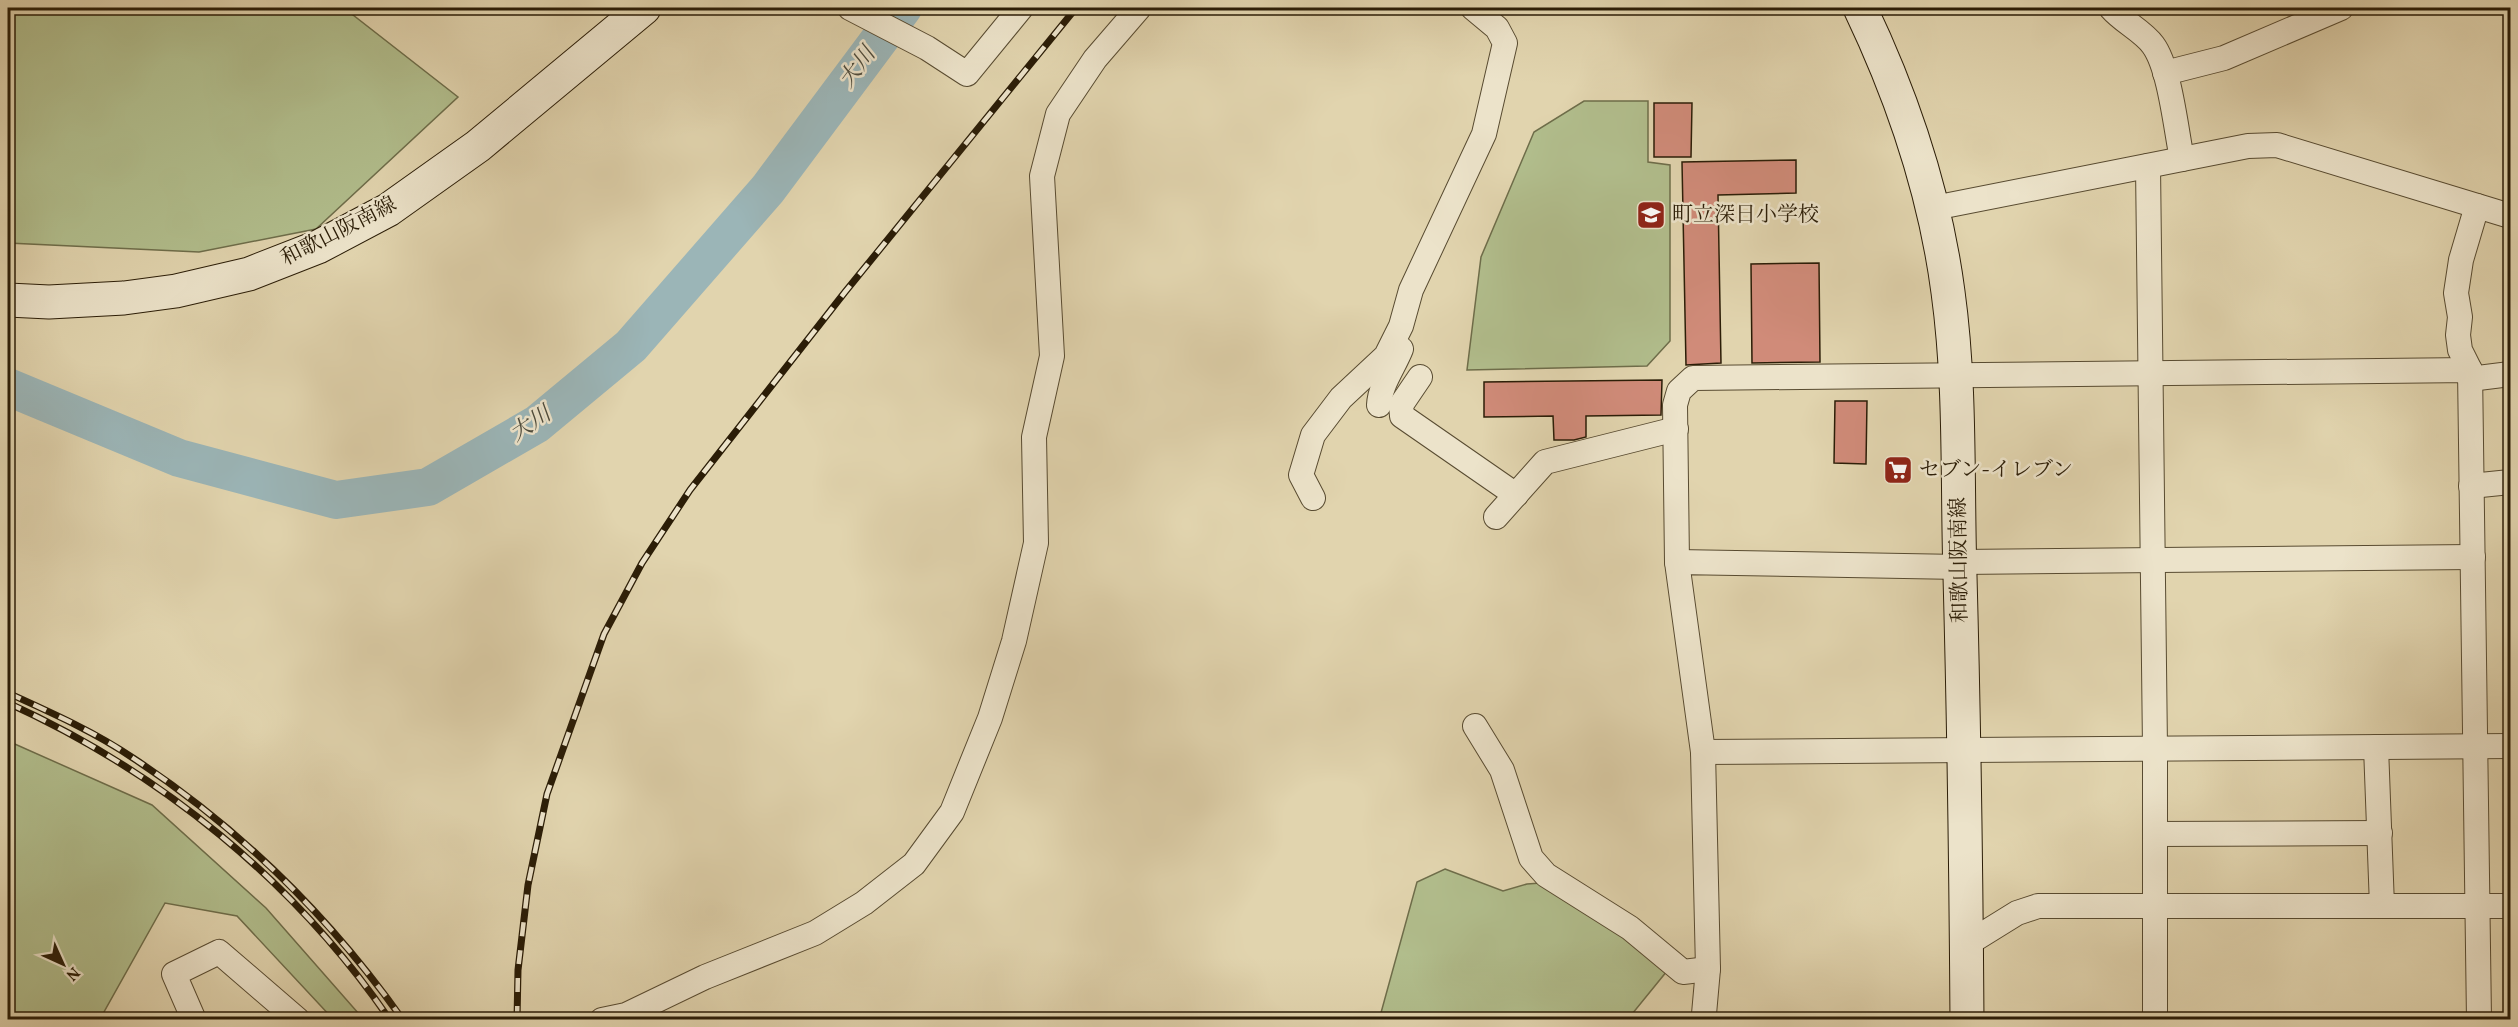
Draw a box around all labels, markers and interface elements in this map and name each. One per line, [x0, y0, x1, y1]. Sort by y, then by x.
water label: 大川 [832, 40, 885, 95]
street label: 和歌山阪南線 [276, 190, 402, 274]
school or university icon: 町立深日小学校 [1635, 199, 1667, 231]
place label: 町立深日小学校 [1672, 201, 1819, 230]
water label: 大川 [504, 399, 560, 450]
supermarket icon: セブン-イレブン [1882, 454, 1914, 486]
place label: セブン-イレブン [1919, 456, 2073, 485]
street label: 和歌山阪南線 [1944, 497, 1976, 623]
north arrow [33, 934, 93, 994]
text: N [60, 961, 84, 985]

